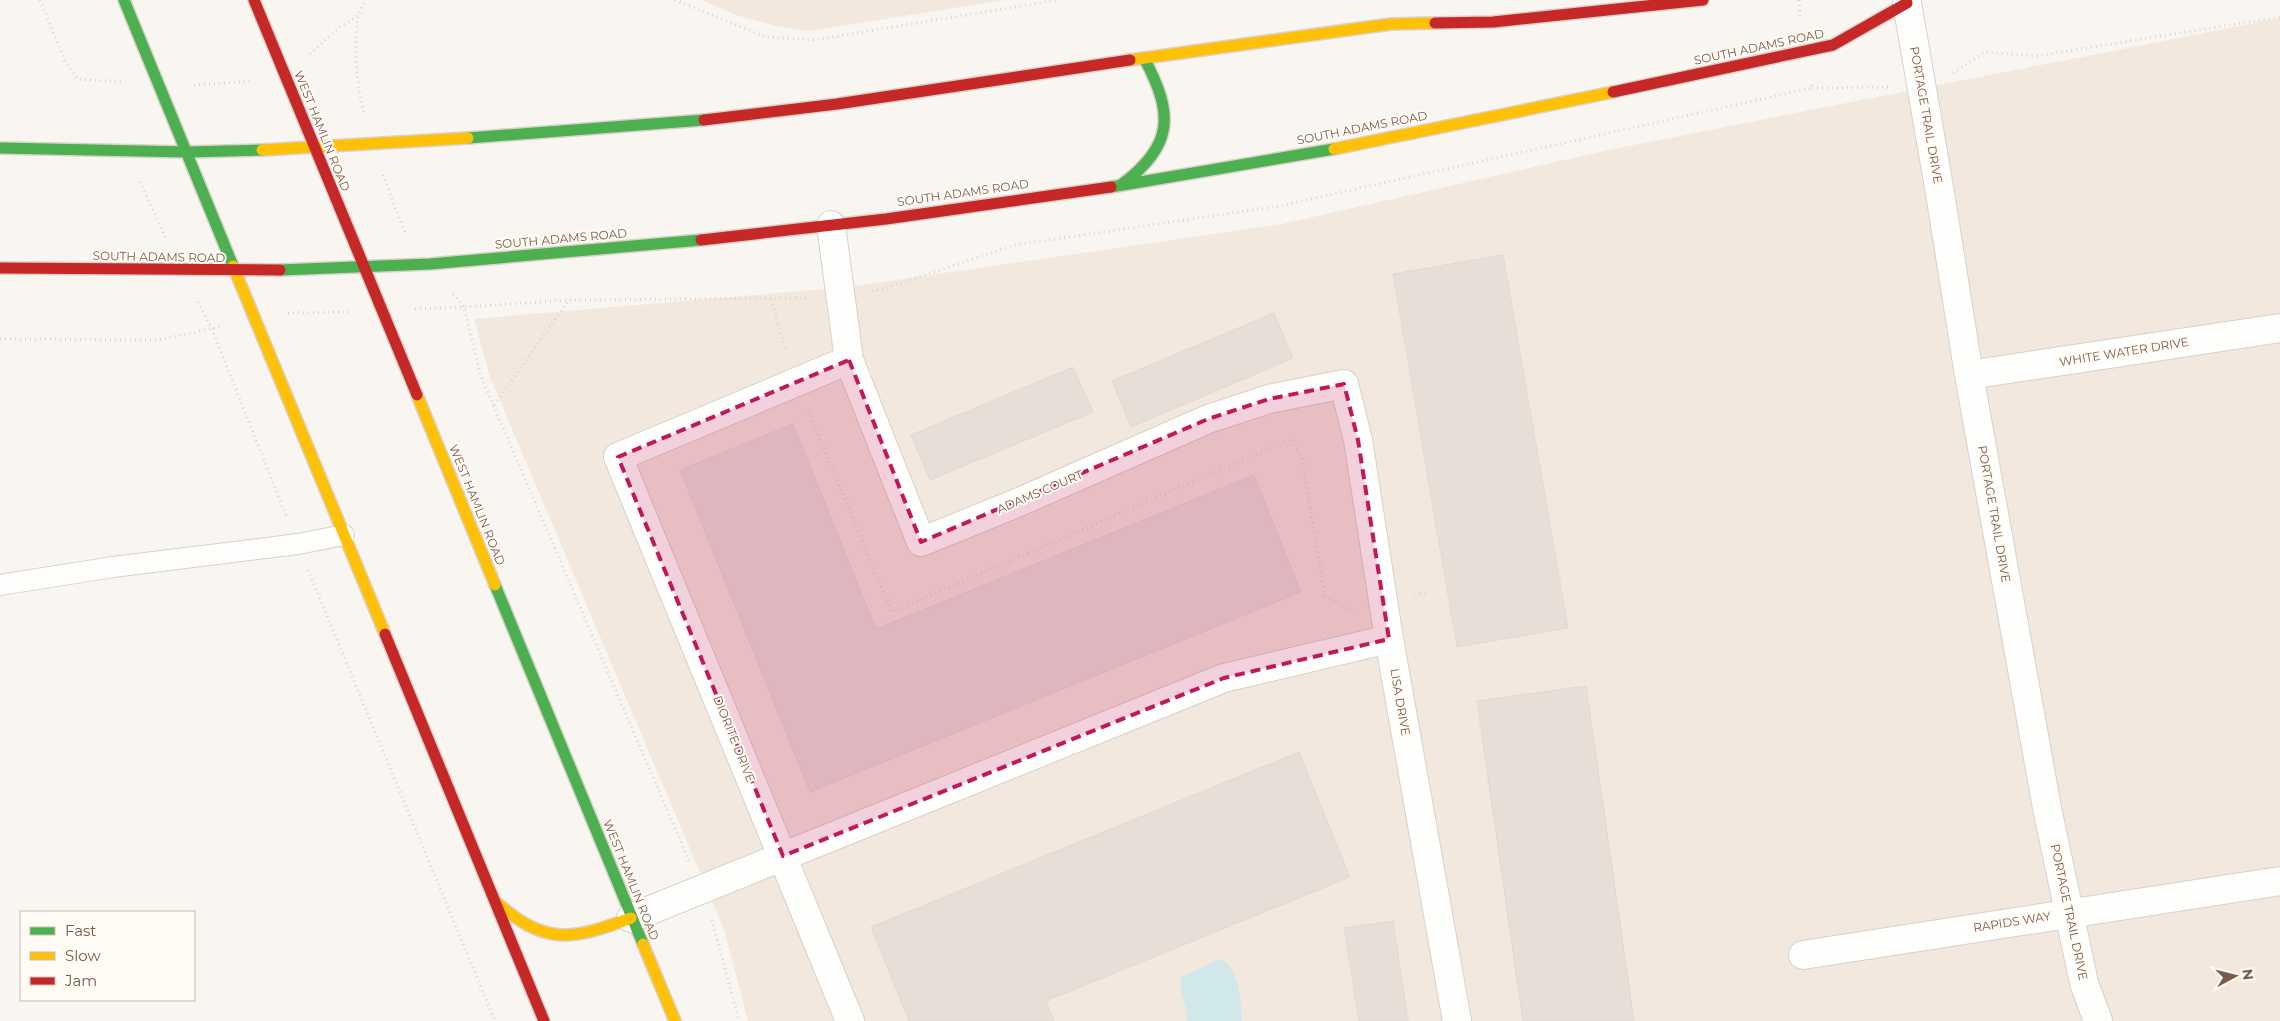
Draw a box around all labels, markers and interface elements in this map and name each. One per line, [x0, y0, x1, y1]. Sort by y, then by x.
street label: SOUTH ADAMS ROAD [1692, 25, 1825, 68]
street label: PORTAGE TRAIL DRIVE [1907, 45, 1946, 185]
street label: WEST HAMLIN ROAD [291, 68, 354, 194]
street label: SOUTH ADAMS ROAD [1295, 107, 1429, 148]
street label: SOUTH ADAMS ROAD [896, 176, 1030, 209]
street label: SOUTH ADAMS ROAD [494, 225, 628, 252]
street label: SOUTH ADAMS ROAD [93, 248, 226, 265]
street label: WHITE WATER DRIVE [2058, 334, 2190, 369]
street label: WEST HAMLIN ROAD [446, 442, 509, 568]
street label: PORTAGE TRAIL DRIVE [1975, 444, 2014, 584]
street label: ADAMS COURT [994, 467, 1085, 516]
street label: LISA DRIVE [1387, 667, 1414, 737]
street label: DIORITE DRIVE [710, 693, 759, 784]
street label: WEST HAMLIN ROAD [600, 817, 663, 943]
street label: PORTAGE TRAIL DRIVE [2048, 842, 2091, 981]
street label: RAPIDS WAY [1972, 908, 2052, 935]
legend [20, 911, 195, 1001]
text: Fast [65, 921, 96, 940]
text: Slow [65, 946, 101, 965]
north arrow [2210, 951, 2260, 1001]
text: N [2238, 968, 2258, 981]
text: Jam [64, 971, 97, 990]

